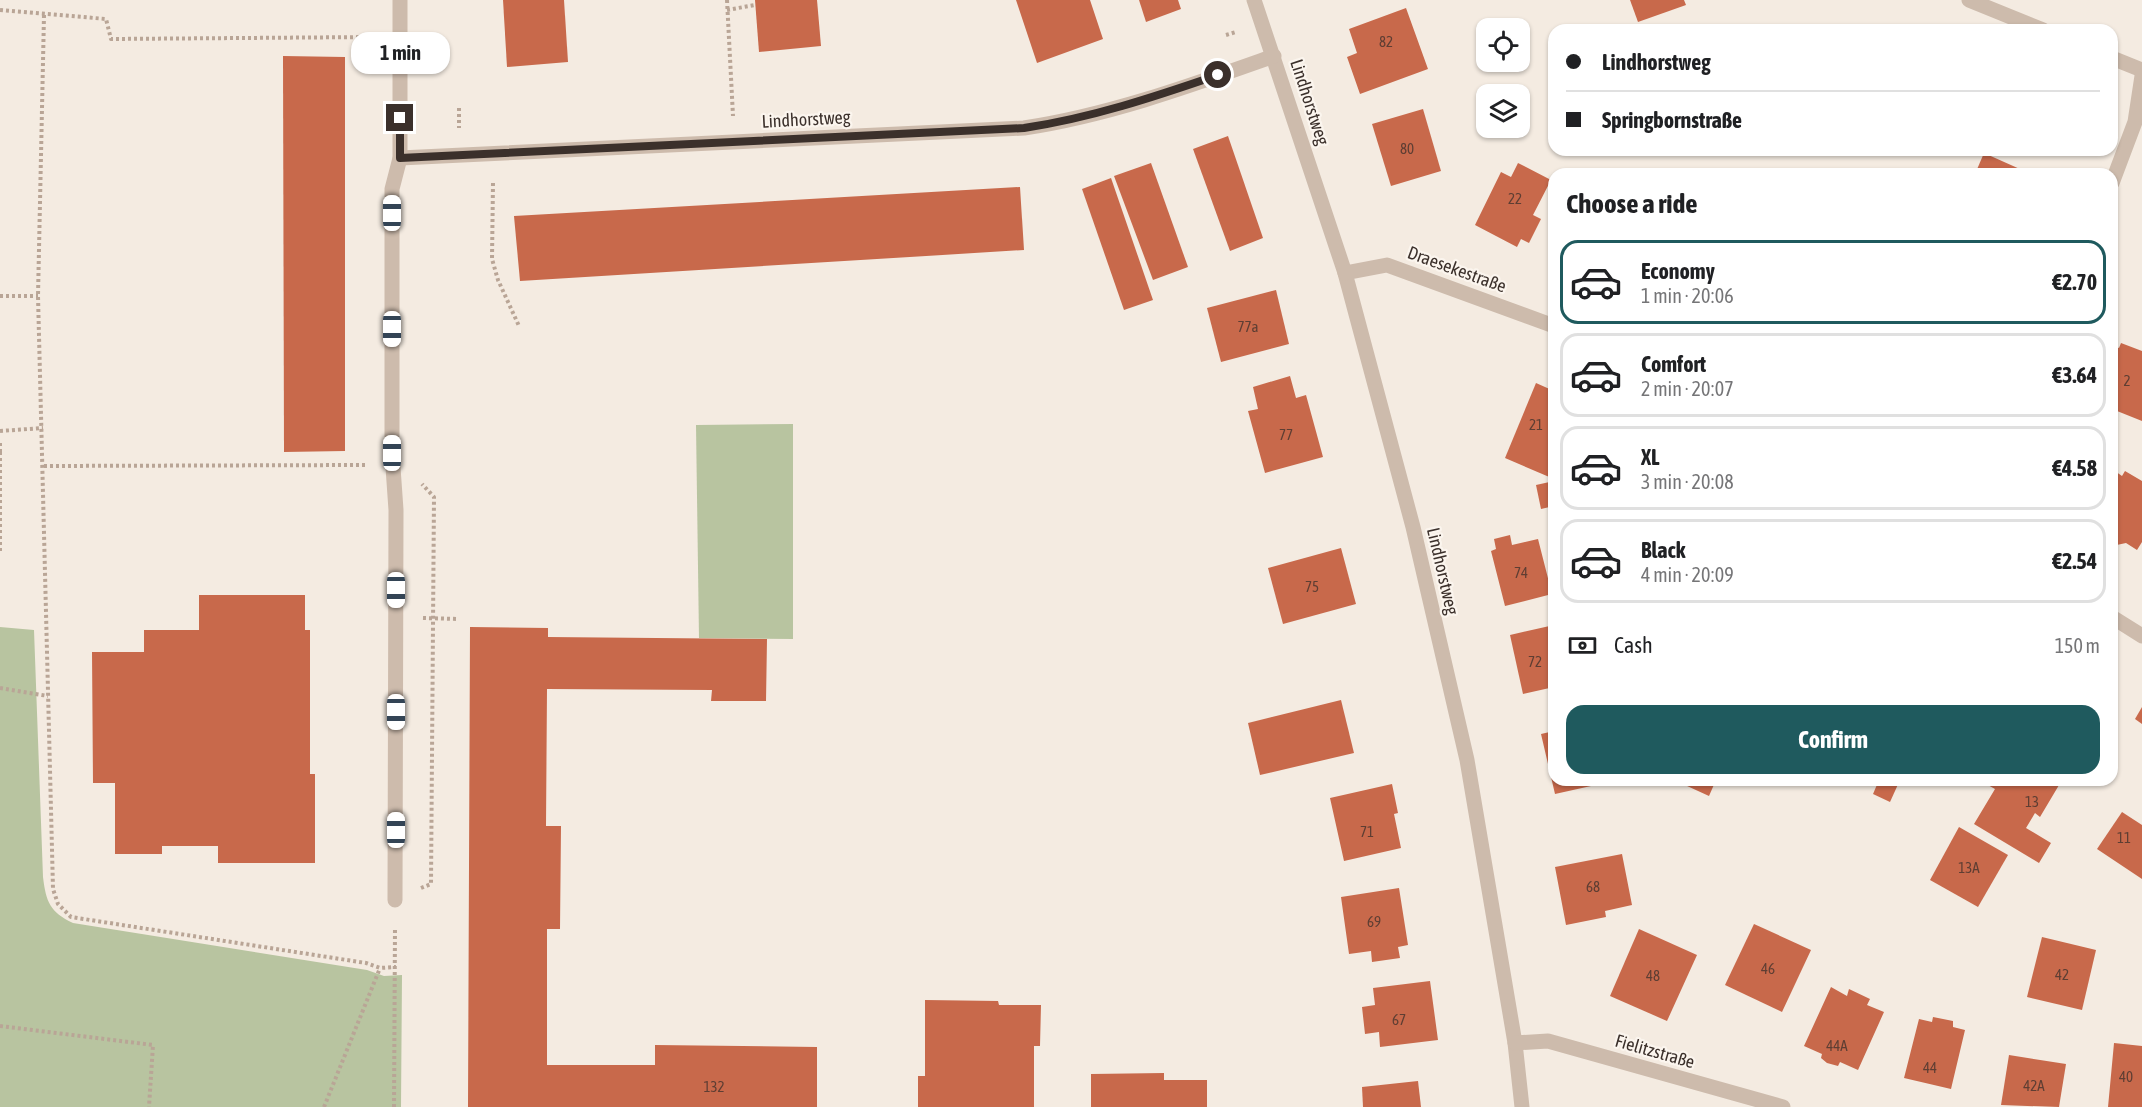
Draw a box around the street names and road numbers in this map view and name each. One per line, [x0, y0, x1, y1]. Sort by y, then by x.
street label: Lindhorstweg [1286, 56, 1334, 148]
street label: Lindhorstweg [761, 106, 851, 132]
street label: Draesekestraße [1405, 241, 1509, 297]
street label: Lindhorstweg [1423, 525, 1463, 617]
street label: Fielitzstraße [1613, 1030, 1697, 1072]

